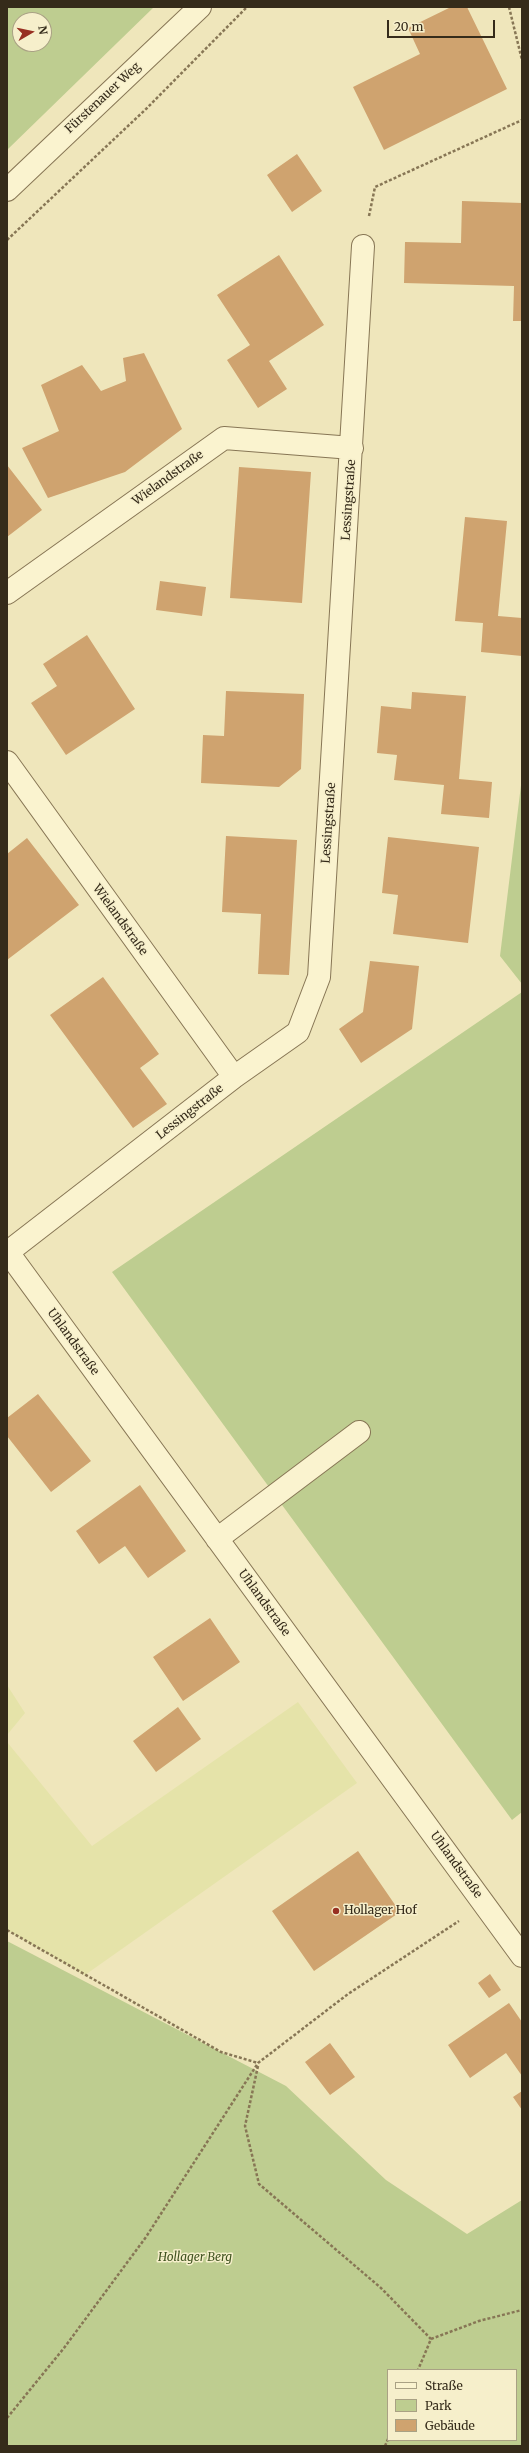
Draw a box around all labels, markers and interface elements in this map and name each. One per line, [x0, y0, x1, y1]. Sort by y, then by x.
north arrow [12, 12, 52, 52]
scale bar [389, 12, 497, 38]
text: 20 m [394, 19, 423, 34]
text: N [35, 25, 50, 36]
street label: Fürstenauer Weg [62, 59, 144, 137]
street label: Wielandstraße [130, 447, 206, 509]
street label: Lessingstraße [339, 459, 359, 541]
street label: Lessingstraße [319, 782, 339, 864]
street label: Wielandstraße [89, 882, 151, 958]
street label: Lessingstraße [154, 1081, 226, 1143]
street label: Uhlandstraße [44, 1306, 102, 1378]
street label: Uhlandstraße [235, 1567, 293, 1639]
street label: Uhlandstraße [427, 1829, 485, 1901]
place label: Hollager Hof [344, 1904, 417, 1918]
marker: Hollager Hof [331, 1906, 341, 1916]
park label: Hollager Berg [158, 2251, 232, 2265]
legend [387, 2369, 517, 2441]
text: Straße [425, 2378, 463, 2393]
text: Park [425, 2398, 452, 2413]
text: Gebäude [425, 2418, 475, 2433]

